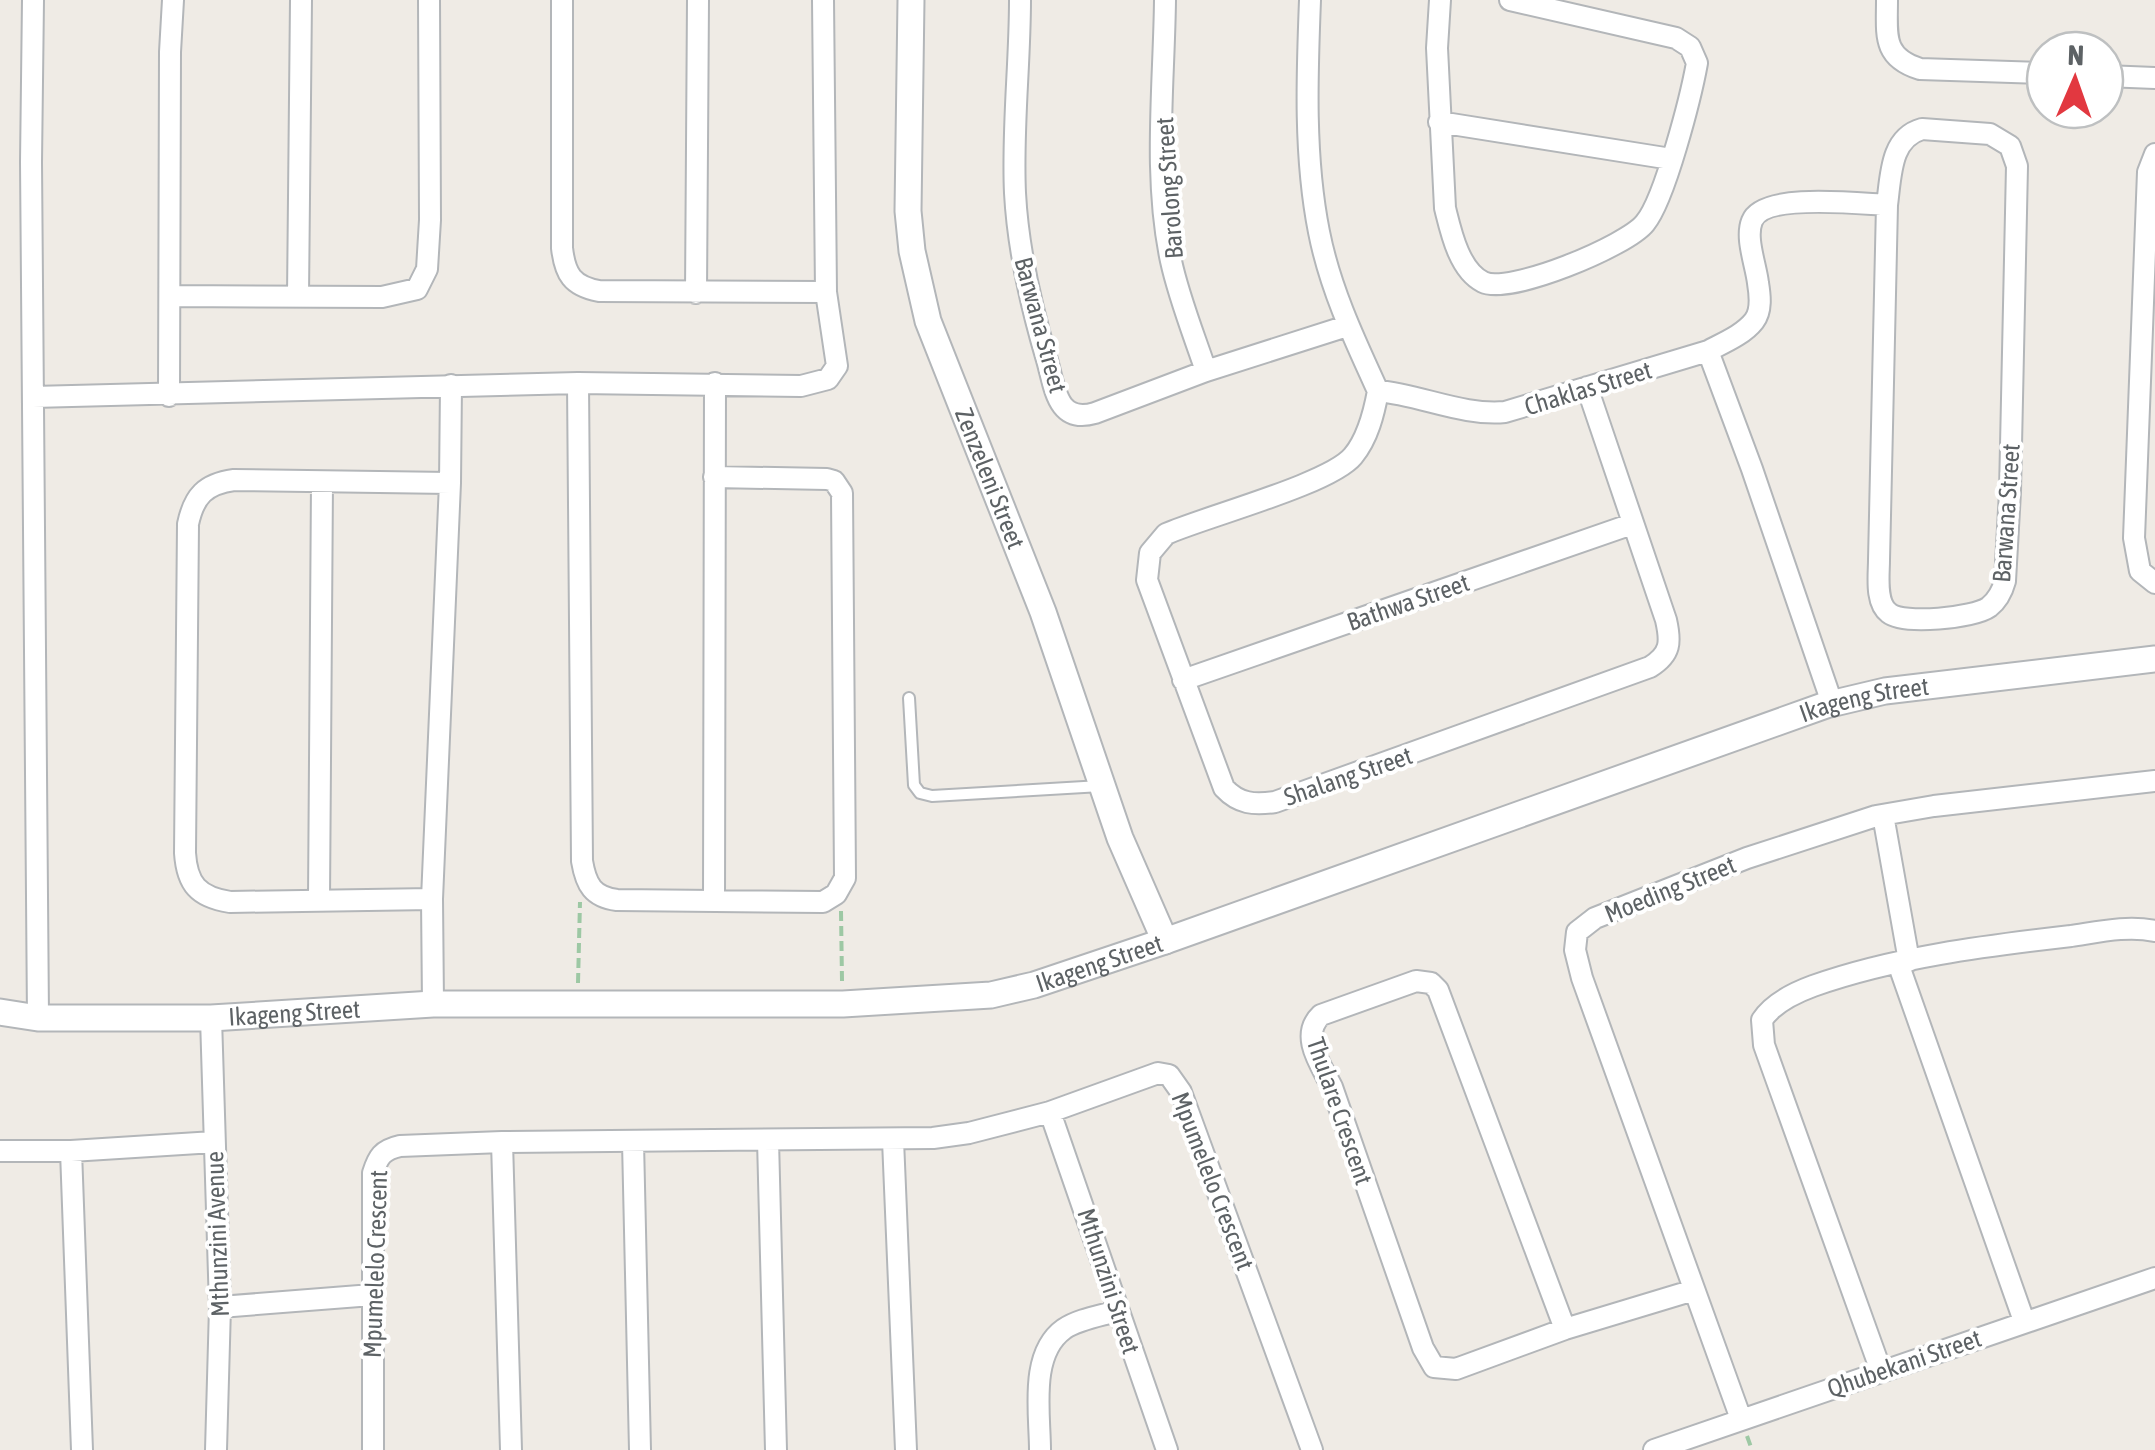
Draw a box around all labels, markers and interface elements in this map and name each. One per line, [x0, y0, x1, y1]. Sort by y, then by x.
north arrow [2025, 30, 2125, 130]
text: N [2067, 39, 2085, 71]
street label: Barolong Street [1150, 116, 1188, 260]
street label: Barwana Street [1009, 254, 1073, 396]
street label: Chaklas Street [1521, 355, 1655, 421]
street label: Zenzeleni Street [950, 404, 1030, 553]
street label: Barwana Street [1987, 443, 2025, 583]
street label: Bathwa Street [1343, 568, 1473, 636]
street label: Ikageng Street [1796, 672, 1930, 727]
street label: Shalang Street [1280, 741, 1416, 811]
street label: Moeding Street [1601, 850, 1739, 928]
street label: Ikageng Street [1032, 929, 1166, 997]
street label: Ikageng Street [228, 995, 361, 1031]
street label: Thulare Crescent [1302, 1034, 1378, 1188]
street label: Mpumelelo Crescent [1166, 1088, 1260, 1274]
street label: Mthunzini Avenue [200, 1151, 234, 1317]
street label: Mpumelelo Crescent [358, 1170, 392, 1358]
street label: Mthunzini Street [1072, 1205, 1146, 1357]
street label: Qhubekani Street [1823, 1324, 1985, 1402]

